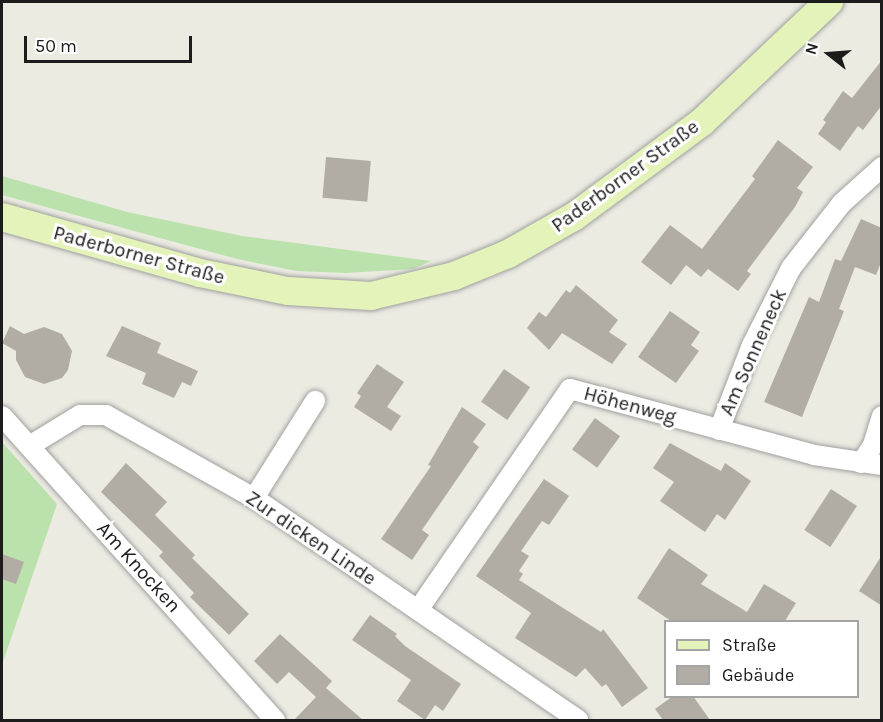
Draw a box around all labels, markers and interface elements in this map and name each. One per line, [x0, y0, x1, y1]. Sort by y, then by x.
scale bar [27, 24, 195, 62]
north arrow [799, 24, 859, 84]
text: 50 m [35, 35, 77, 57]
text: N [801, 40, 822, 57]
street label: Paderborner Straße [547, 115, 703, 237]
street label: Paderborner Straße [51, 221, 227, 289]
street label: Am Sonneneck [714, 285, 792, 419]
street label: Höhenweg [581, 381, 679, 429]
street label: Zur dicken Linde [241, 486, 381, 590]
street label: Am Knocken [92, 517, 186, 617]
legend [664, 620, 859, 698]
text: Straße [722, 634, 776, 656]
text: Gebäude [722, 664, 794, 686]

